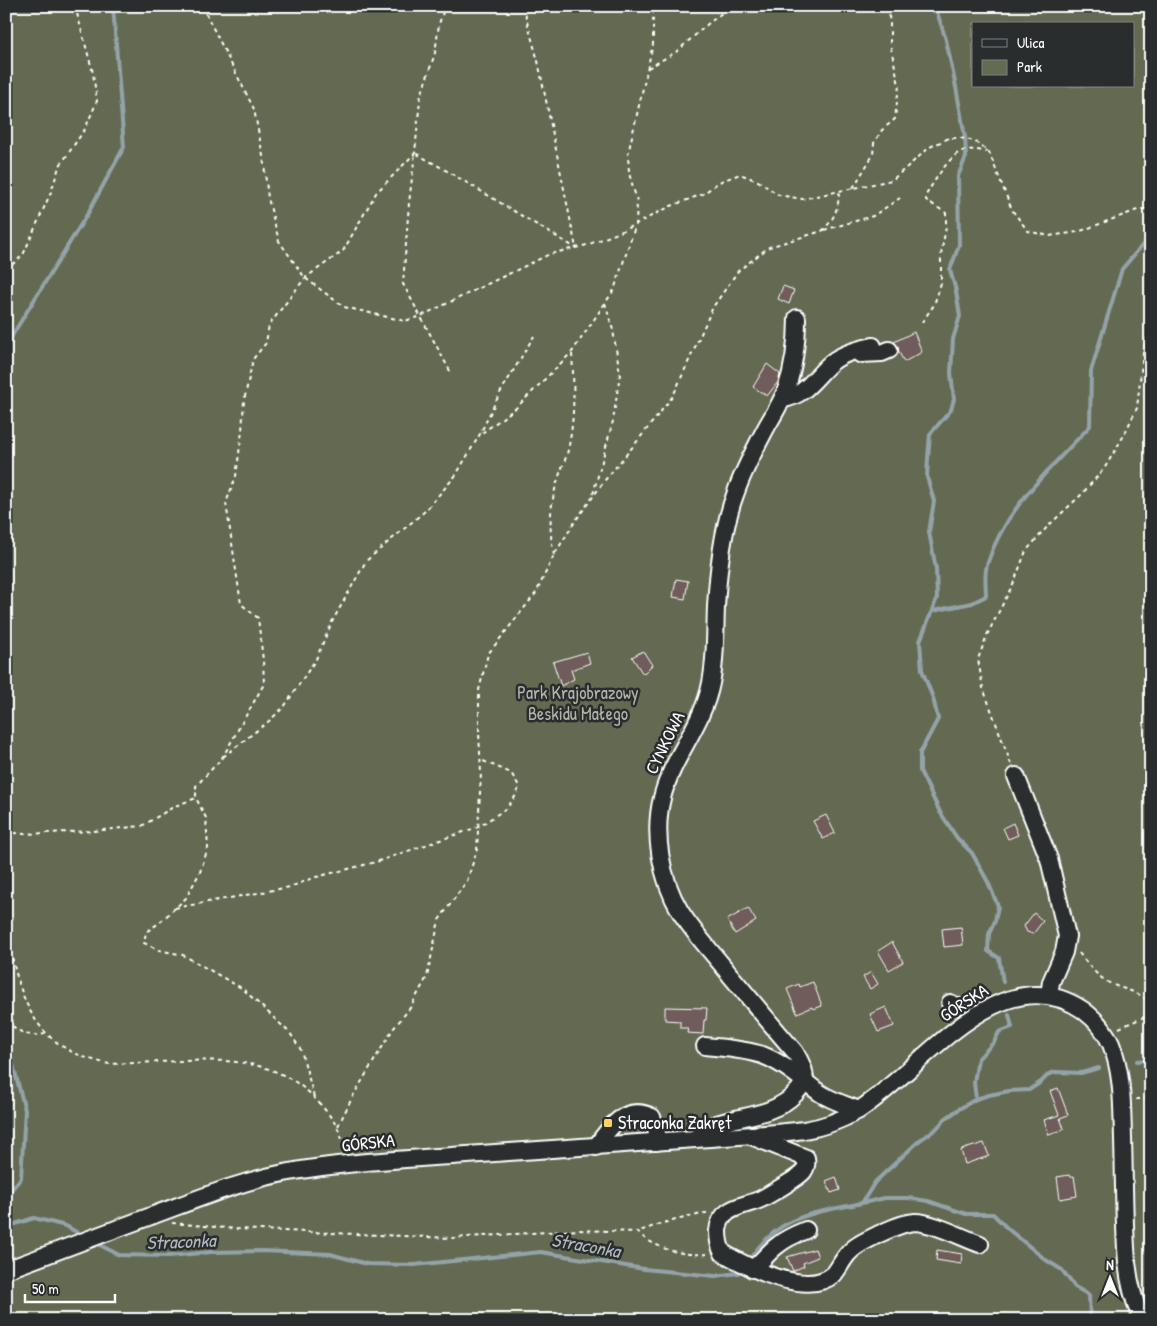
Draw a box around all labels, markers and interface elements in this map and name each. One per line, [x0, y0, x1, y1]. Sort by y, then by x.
legend [972, 22, 1134, 88]
text: Ulica [1017, 32, 1044, 53]
text: Park [1017, 56, 1042, 77]
park label: Park Krajobrazowy Beskidu Małego [517, 680, 639, 726]
street label: CYNKOWA [639, 707, 690, 778]
street label: GÓRSKA [935, 977, 993, 1028]
place label: Straconka Zakręt [618, 1110, 732, 1135]
marker: Straconka Zakręt [602, 1117, 614, 1129]
street label: GÓRSKA [340, 1127, 396, 1158]
water label: Straconka [550, 1226, 625, 1264]
water label: Straconka [146, 1227, 218, 1255]
north arrow [1084, 1254, 1134, 1304]
text: N [1106, 1255, 1114, 1274]
scale bar [25, 1271, 115, 1303]
text: 50 m [32, 1278, 59, 1299]

